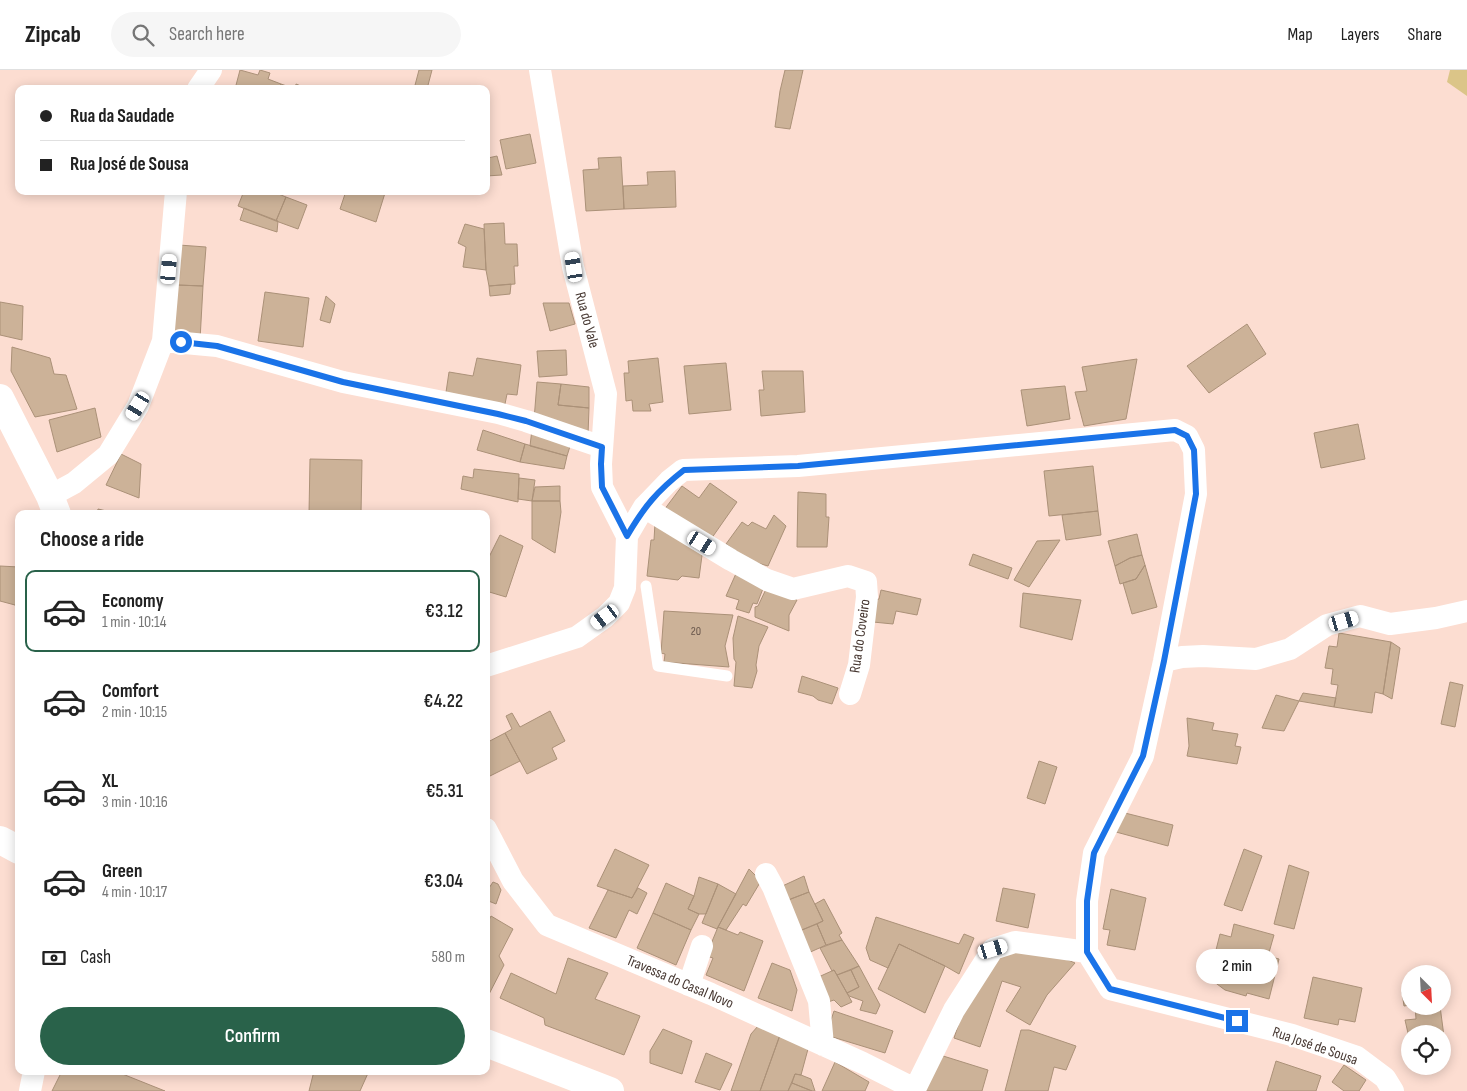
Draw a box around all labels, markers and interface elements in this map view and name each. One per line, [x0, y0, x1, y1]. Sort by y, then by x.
search box [111, 12, 461, 57]
text: Zipcab [25, 20, 81, 49]
icon: search [129, 21, 157, 49]
text: Search here [169, 23, 245, 46]
text: Map [1288, 24, 1313, 45]
text: Layers [1341, 24, 1380, 45]
text: Share [1408, 24, 1442, 45]
text: Rua da Saudade [70, 105, 174, 128]
text: Rua José de Sousa [70, 153, 189, 176]
car [564, 251, 583, 283]
car [160, 253, 177, 285]
street label: Rua do Vale [570, 290, 604, 350]
route start [170, 331, 192, 353]
car [123, 389, 152, 423]
text: Choose a ride [40, 526, 144, 553]
car [685, 529, 718, 557]
icon: car [42, 589, 87, 634]
text: Economy [102, 590, 164, 613]
street label: Rua do Coveiro [845, 598, 875, 674]
text: €3.12 [425, 600, 463, 623]
car [588, 602, 621, 632]
car [1327, 610, 1360, 632]
text: 1 min · 10:14 [102, 613, 166, 632]
house number: 20 [691, 624, 701, 639]
icon: car [42, 679, 87, 724]
text: Comfort [102, 680, 159, 703]
text: €4.22 [424, 690, 463, 713]
text: 2 min · 10:15 [102, 703, 167, 722]
icon: car [42, 769, 87, 814]
text: XL [102, 770, 118, 793]
text: €5.31 [426, 780, 463, 803]
text: 3 min · 10:16 [102, 793, 168, 812]
icon: car [42, 859, 87, 904]
text: Green [102, 860, 142, 883]
text: €3.04 [424, 870, 463, 893]
text: 4 min · 10:17 [102, 883, 167, 902]
car [976, 937, 1009, 961]
icon: cash [40, 944, 68, 972]
text: Cash [80, 946, 111, 969]
text: 580 m [432, 948, 465, 967]
callout: 2 min [1196, 948, 1278, 984]
street label: Travessa do Casal Novo [623, 951, 737, 1013]
text: 2 min [1222, 957, 1252, 976]
north arrow [1401, 965, 1451, 1015]
map controls [1401, 965, 1451, 1075]
button: Confirm [40, 1007, 465, 1065]
route end [1226, 1010, 1248, 1032]
street label: Rua José de Sousa [1270, 1023, 1360, 1070]
button: locate [1401, 1025, 1451, 1075]

